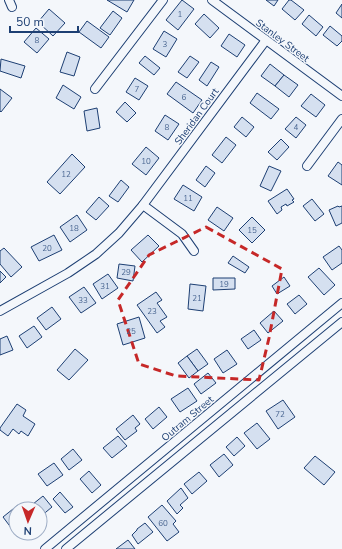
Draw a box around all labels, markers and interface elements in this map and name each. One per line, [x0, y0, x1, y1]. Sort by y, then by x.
scale bar [10, 8, 78, 34]
house number: 1 [178, 9, 183, 20]
text: 50 m [16, 14, 44, 30]
street label: Stanley Street [253, 16, 312, 66]
house number: 8 [35, 35, 40, 46]
house number: 3 [163, 39, 168, 50]
house number: 7 [135, 84, 140, 95]
street label: Sheridan Court [171, 85, 223, 148]
house number: 6 [182, 92, 187, 103]
house number: 8 [165, 122, 170, 133]
house number: 4 [294, 122, 299, 133]
house number: 10 [141, 156, 151, 167]
house number: 12 [61, 169, 71, 180]
house number: 11 [183, 193, 193, 204]
house number: 18 [69, 223, 79, 234]
house number: 15 [247, 225, 257, 236]
house number: 20 [42, 243, 52, 254]
house number: 29 [121, 267, 131, 278]
house number: 19 [219, 279, 229, 290]
house number: 31 [100, 281, 110, 292]
house number: 21 [192, 293, 202, 304]
house number: 33 [78, 295, 88, 306]
house number: 23 [147, 306, 157, 317]
house number: 25 [126, 326, 136, 337]
street label: Outram Street [159, 393, 217, 445]
house number: 72 [275, 409, 285, 420]
north arrow [8, 501, 48, 541]
house number: 60 [158, 518, 168, 529]
text: N [23, 523, 32, 538]

